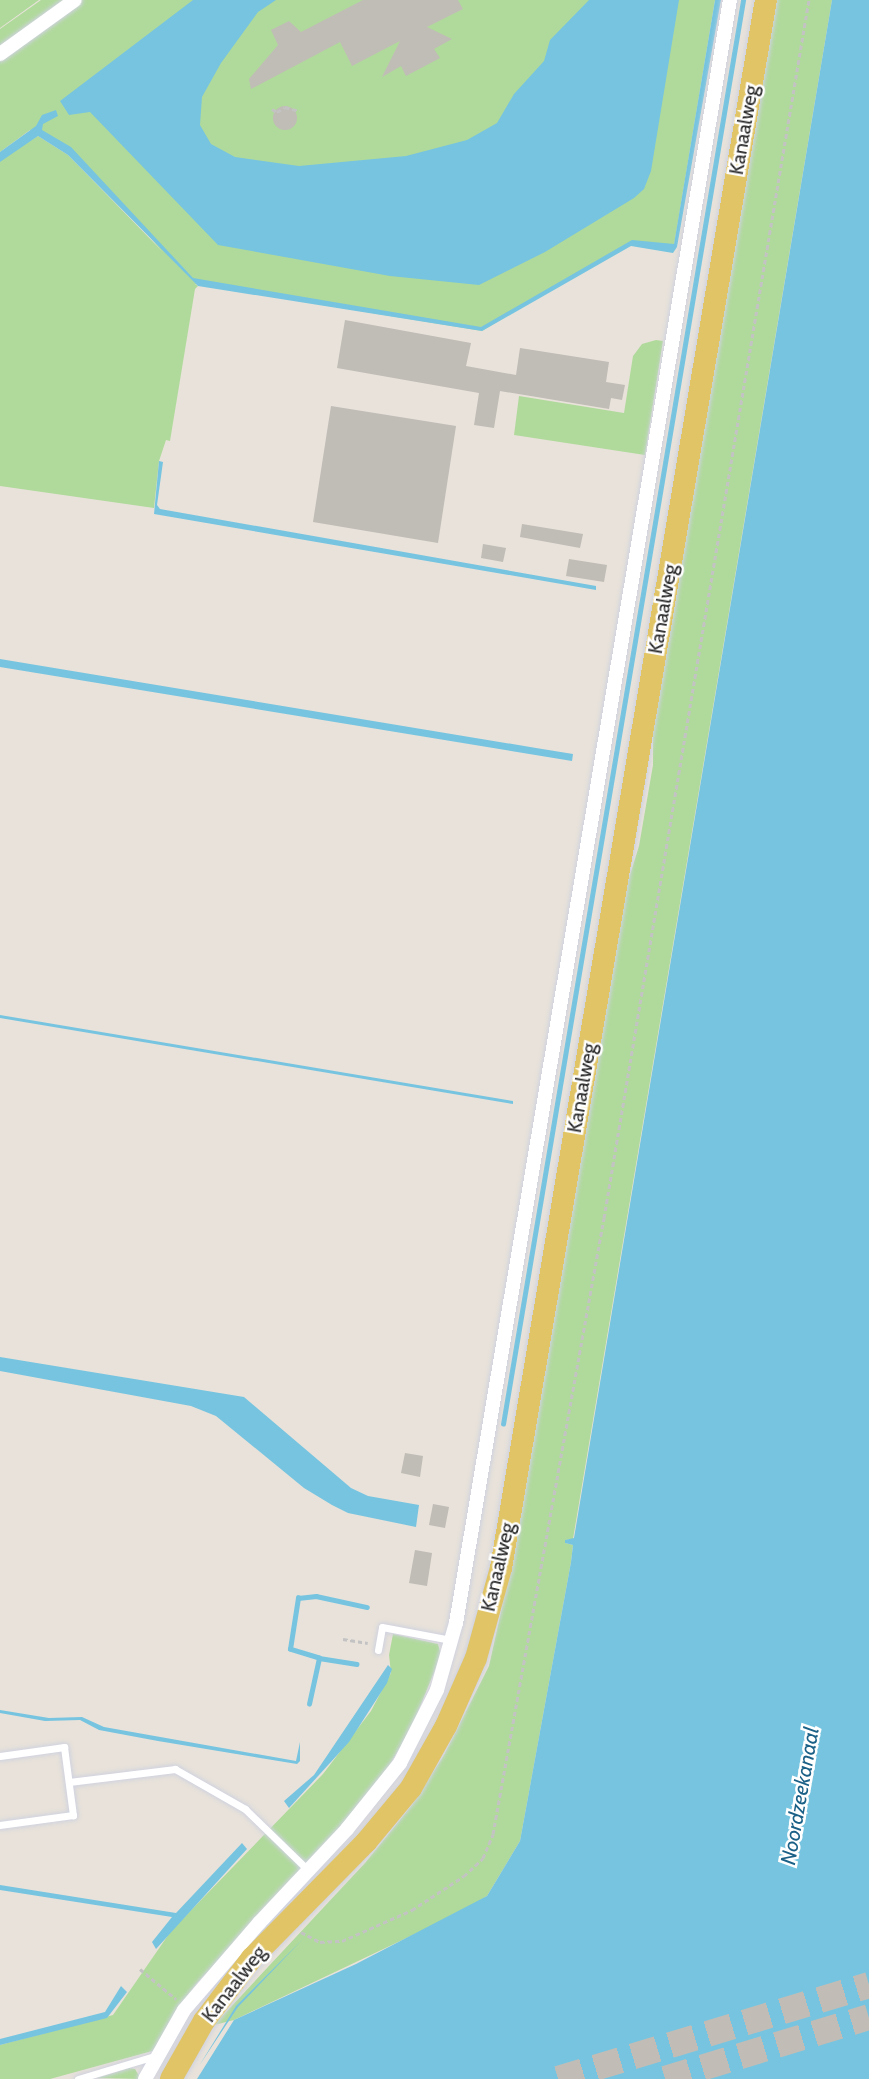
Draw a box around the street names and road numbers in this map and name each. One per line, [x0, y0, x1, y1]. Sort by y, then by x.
street label: Kanaalweg [724, 83, 764, 177]
street label: Kanaalweg [643, 562, 683, 656]
street label: Kanaalweg [562, 1041, 602, 1135]
street label: Kanaalweg [476, 1520, 520, 1614]
street label: Kanaalweg [197, 1941, 271, 2027]

